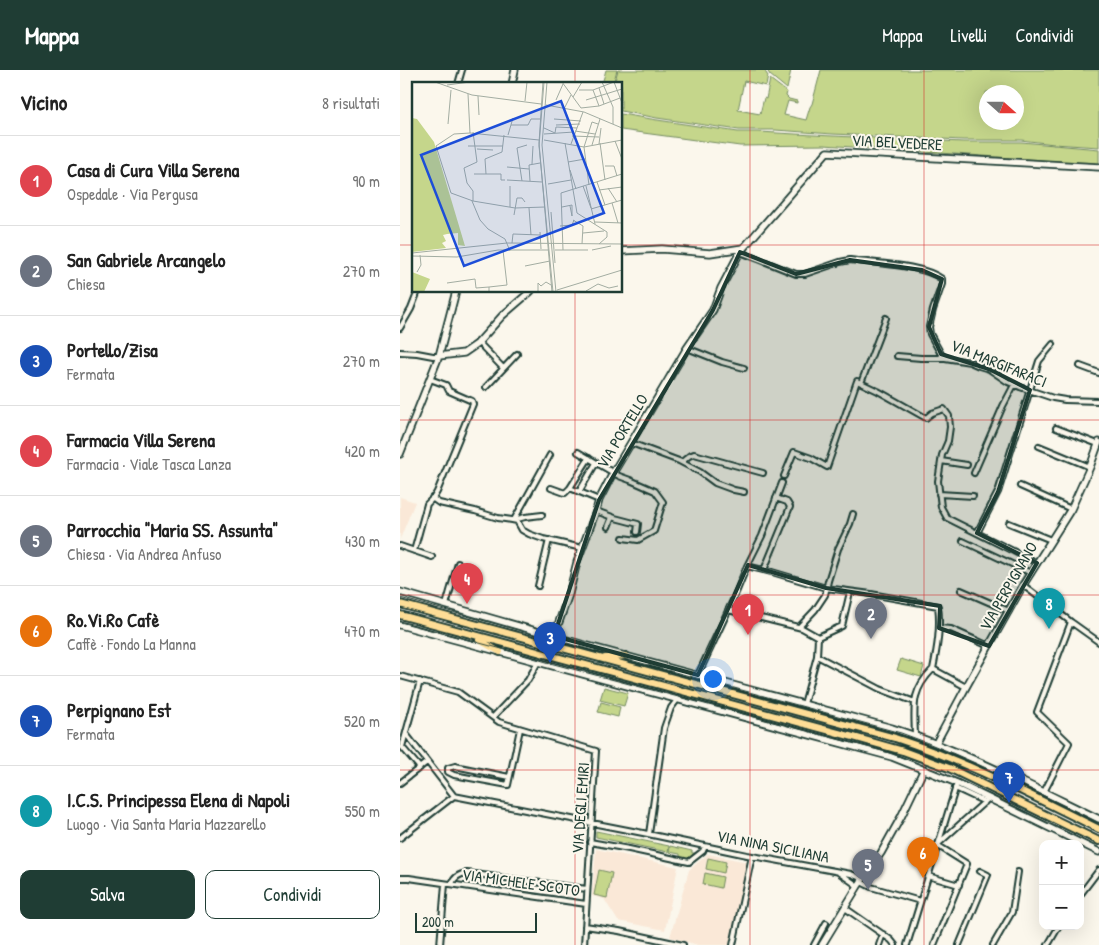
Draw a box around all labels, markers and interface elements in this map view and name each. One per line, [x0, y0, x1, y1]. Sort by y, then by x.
text: Mappa [25, 19, 79, 51]
text: Mappa [882, 23, 923, 48]
text: Livelli [951, 23, 987, 48]
text: Condividi [1015, 23, 1074, 48]
inset map [412, 82, 622, 292]
north arrow [979, 85, 1024, 130]
text: Vicino [20, 88, 67, 117]
text: 8 risultati [322, 92, 380, 114]
street label: VIA BELVEDERE [851, 129, 943, 155]
text: Casa di Cura Villa Serena [67, 157, 239, 183]
text: 1 [33, 170, 39, 192]
text: 90 m [352, 170, 380, 192]
text: Ospedale · Via Pergusa [67, 183, 198, 205]
text: San Gabriele Arcangelo [67, 247, 225, 273]
text: 2 [32, 260, 40, 282]
text: 270 m [343, 260, 380, 282]
text: Chiesa [67, 273, 105, 295]
street label: VIA MARGIFARACI [948, 334, 1050, 392]
text: Portello/Zisa [67, 337, 158, 363]
text: 3 [32, 350, 40, 372]
text: 270 m [343, 350, 380, 372]
text: Fermata [67, 363, 114, 385]
street label: VIA PORTELLO [591, 389, 653, 472]
text: Farmacia Villa Serena [67, 427, 215, 453]
text: 4 [33, 440, 39, 462]
text: 420 m [345, 440, 380, 462]
text: Farmacia · Viale Tasca Lanza [67, 453, 231, 475]
text: Parrocchia "Maria SS. Assunta" [67, 517, 278, 543]
text: 5 [33, 530, 39, 552]
text: 430 m [345, 530, 380, 552]
street label: VIA PERPIGNANO [974, 537, 1042, 634]
text: Chiesa · Via Andrea Anfuso [67, 543, 222, 565]
pin: 4 [451, 563, 483, 604]
pin: 8 [1033, 588, 1065, 629]
pin: 1 [732, 594, 764, 635]
pin: 2 [855, 598, 887, 639]
text: Ro.Vi.Ro Cafè [67, 607, 159, 633]
text: 6 [33, 620, 39, 642]
text: 470 m [344, 620, 380, 642]
pin: 3 [534, 622, 566, 663]
text: Caffè · Fondo La Manna [67, 633, 196, 655]
your location [700, 666, 726, 692]
text: Perpignano Est [67, 697, 171, 723]
text: 7 [32, 710, 40, 732]
text: 520 m [344, 710, 380, 732]
text: Fermata [67, 723, 114, 745]
street label: VIA DEGLI EMIRI [566, 762, 594, 854]
pin: 7 [993, 762, 1025, 803]
text: I.C.S. Principessa Elena di Napoli [67, 787, 290, 813]
text: 8 [33, 800, 39, 822]
text: 550 m [345, 800, 380, 822]
text: Luogo · Via Santa Maria Mazzarello [67, 813, 266, 835]
street label: VIA NINA SICILIANA [715, 824, 831, 868]
pin: 6 [907, 837, 939, 878]
map controls [1039, 840, 1084, 930]
button: + [1039, 840, 1084, 885]
pin: 5 [852, 849, 884, 890]
street label: VIA MICHELE SCOTO [461, 863, 582, 901]
button: Salva [20, 870, 195, 919]
button: Condividi [205, 870, 380, 919]
button: − [1039, 885, 1084, 930]
scale bar [415, 910, 538, 933]
text: 200 m [422, 912, 454, 931]

